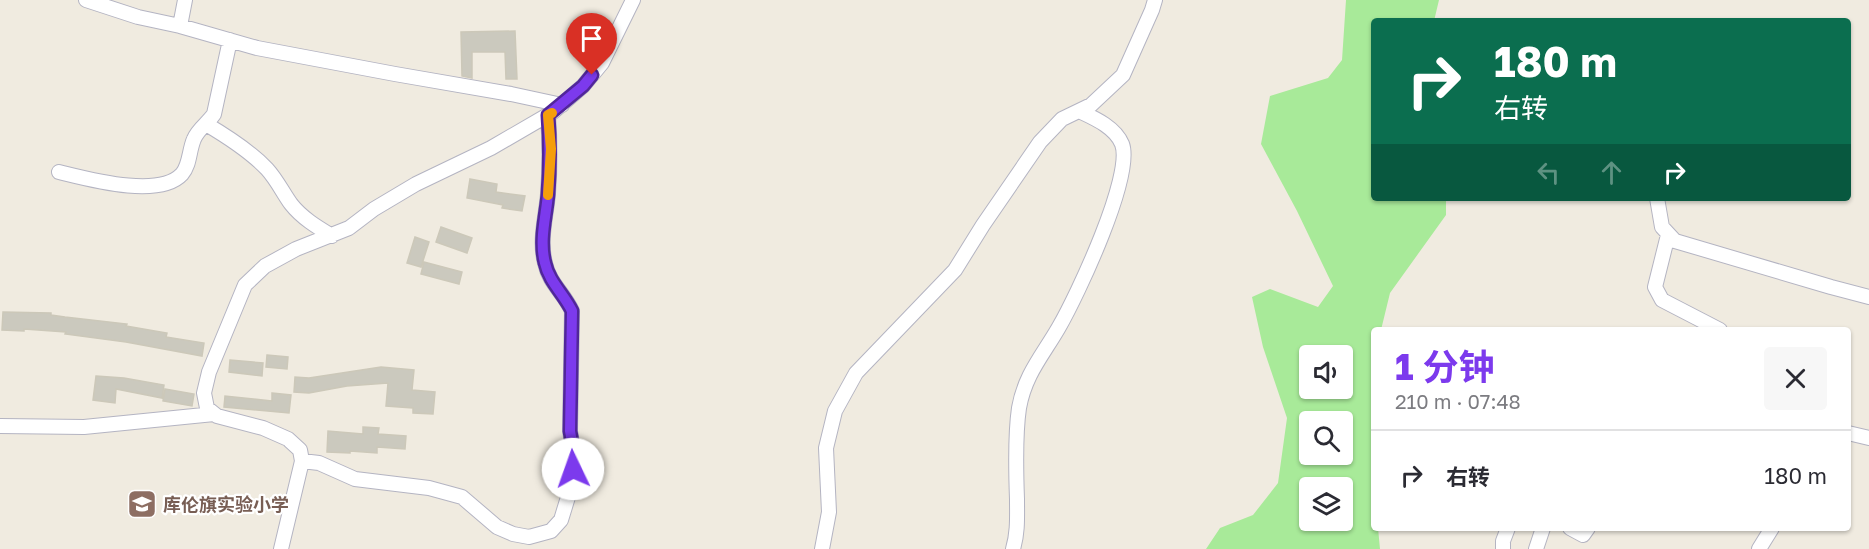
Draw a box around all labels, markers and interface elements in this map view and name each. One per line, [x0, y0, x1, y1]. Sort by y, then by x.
pin [566, 13, 617, 75]
icon: arrive [575, 22, 608, 55]
text: 180 m [1494, 36, 1617, 86]
icon: right [1395, 42, 1473, 120]
text: 右转 [1494, 92, 1548, 124]
icon: left [1532, 156, 1565, 189]
icon: ahead [1595, 156, 1628, 189]
icon: right [1658, 156, 1691, 189]
map controls [1299, 345, 1353, 531]
button: sound [1299, 345, 1353, 399]
text: 1 分钟 [1395, 345, 1495, 388]
button: close [1764, 347, 1827, 410]
text: 210 m · 07:48 [1395, 389, 1521, 413]
button: search [1299, 411, 1353, 465]
position arrow [541, 437, 605, 501]
icon: right [1395, 459, 1428, 492]
text: 180 m [1764, 462, 1827, 489]
text: 右转 [1446, 463, 1490, 490]
button: layers [1299, 477, 1353, 531]
school or university icon: 库伦旗实验小学 [126, 488, 158, 520]
place label: 库伦旗实验小学 [163, 493, 289, 515]

